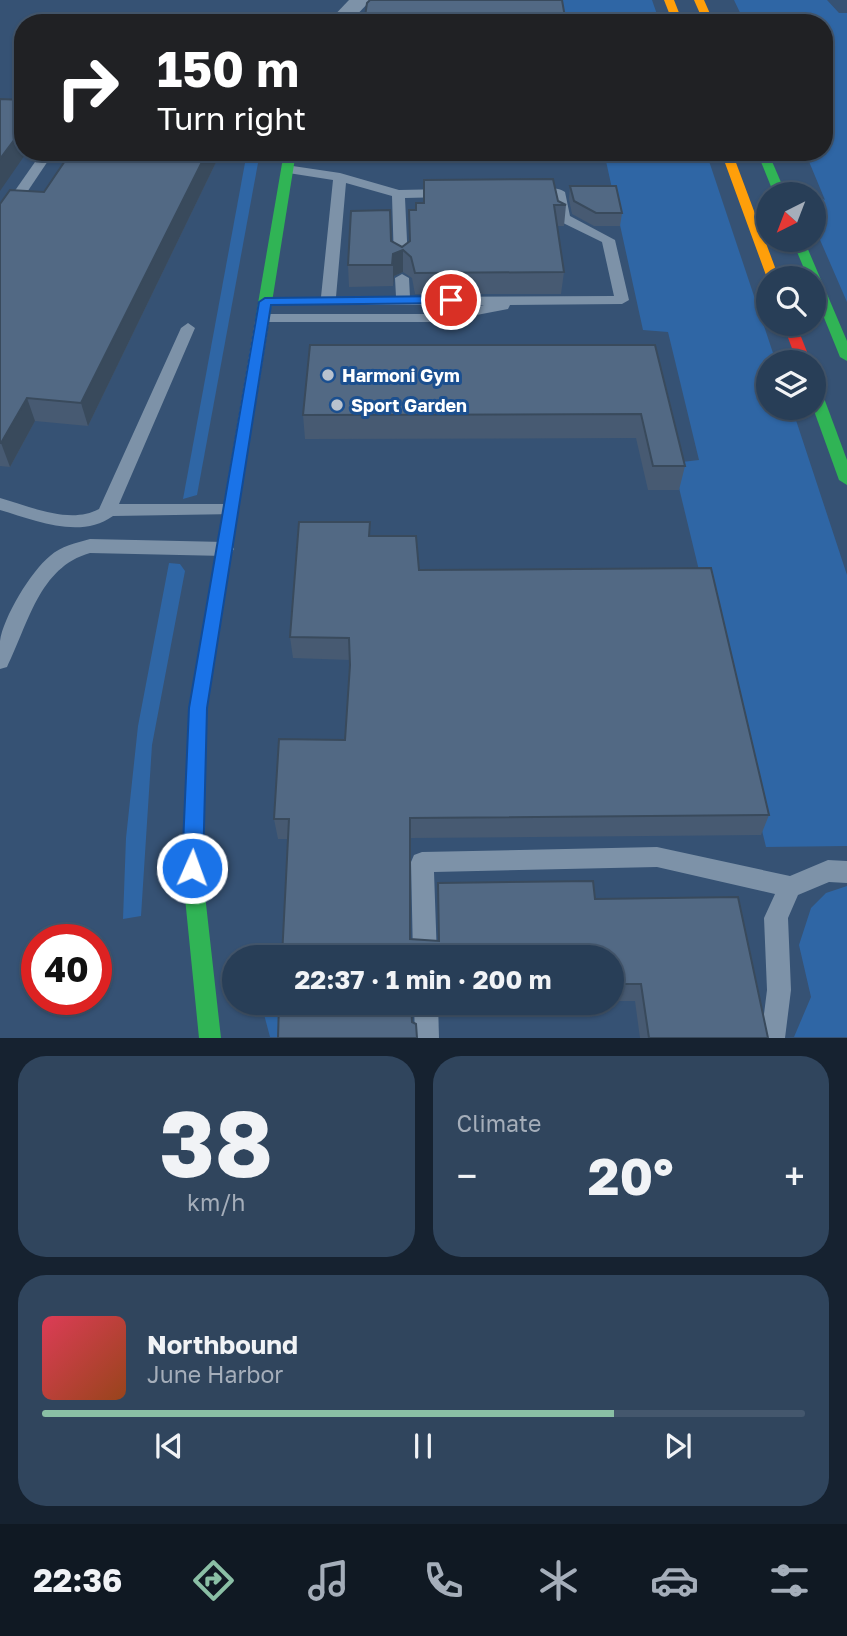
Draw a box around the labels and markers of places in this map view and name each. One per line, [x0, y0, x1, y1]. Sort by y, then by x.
pin [421, 270, 481, 330]
place label: Harmoni Gym [342, 364, 460, 386]
marker: Harmoni Gym [320, 367, 336, 383]
place label: Sport Garden [351, 394, 467, 416]
marker: Sport Garden [329, 397, 345, 413]

